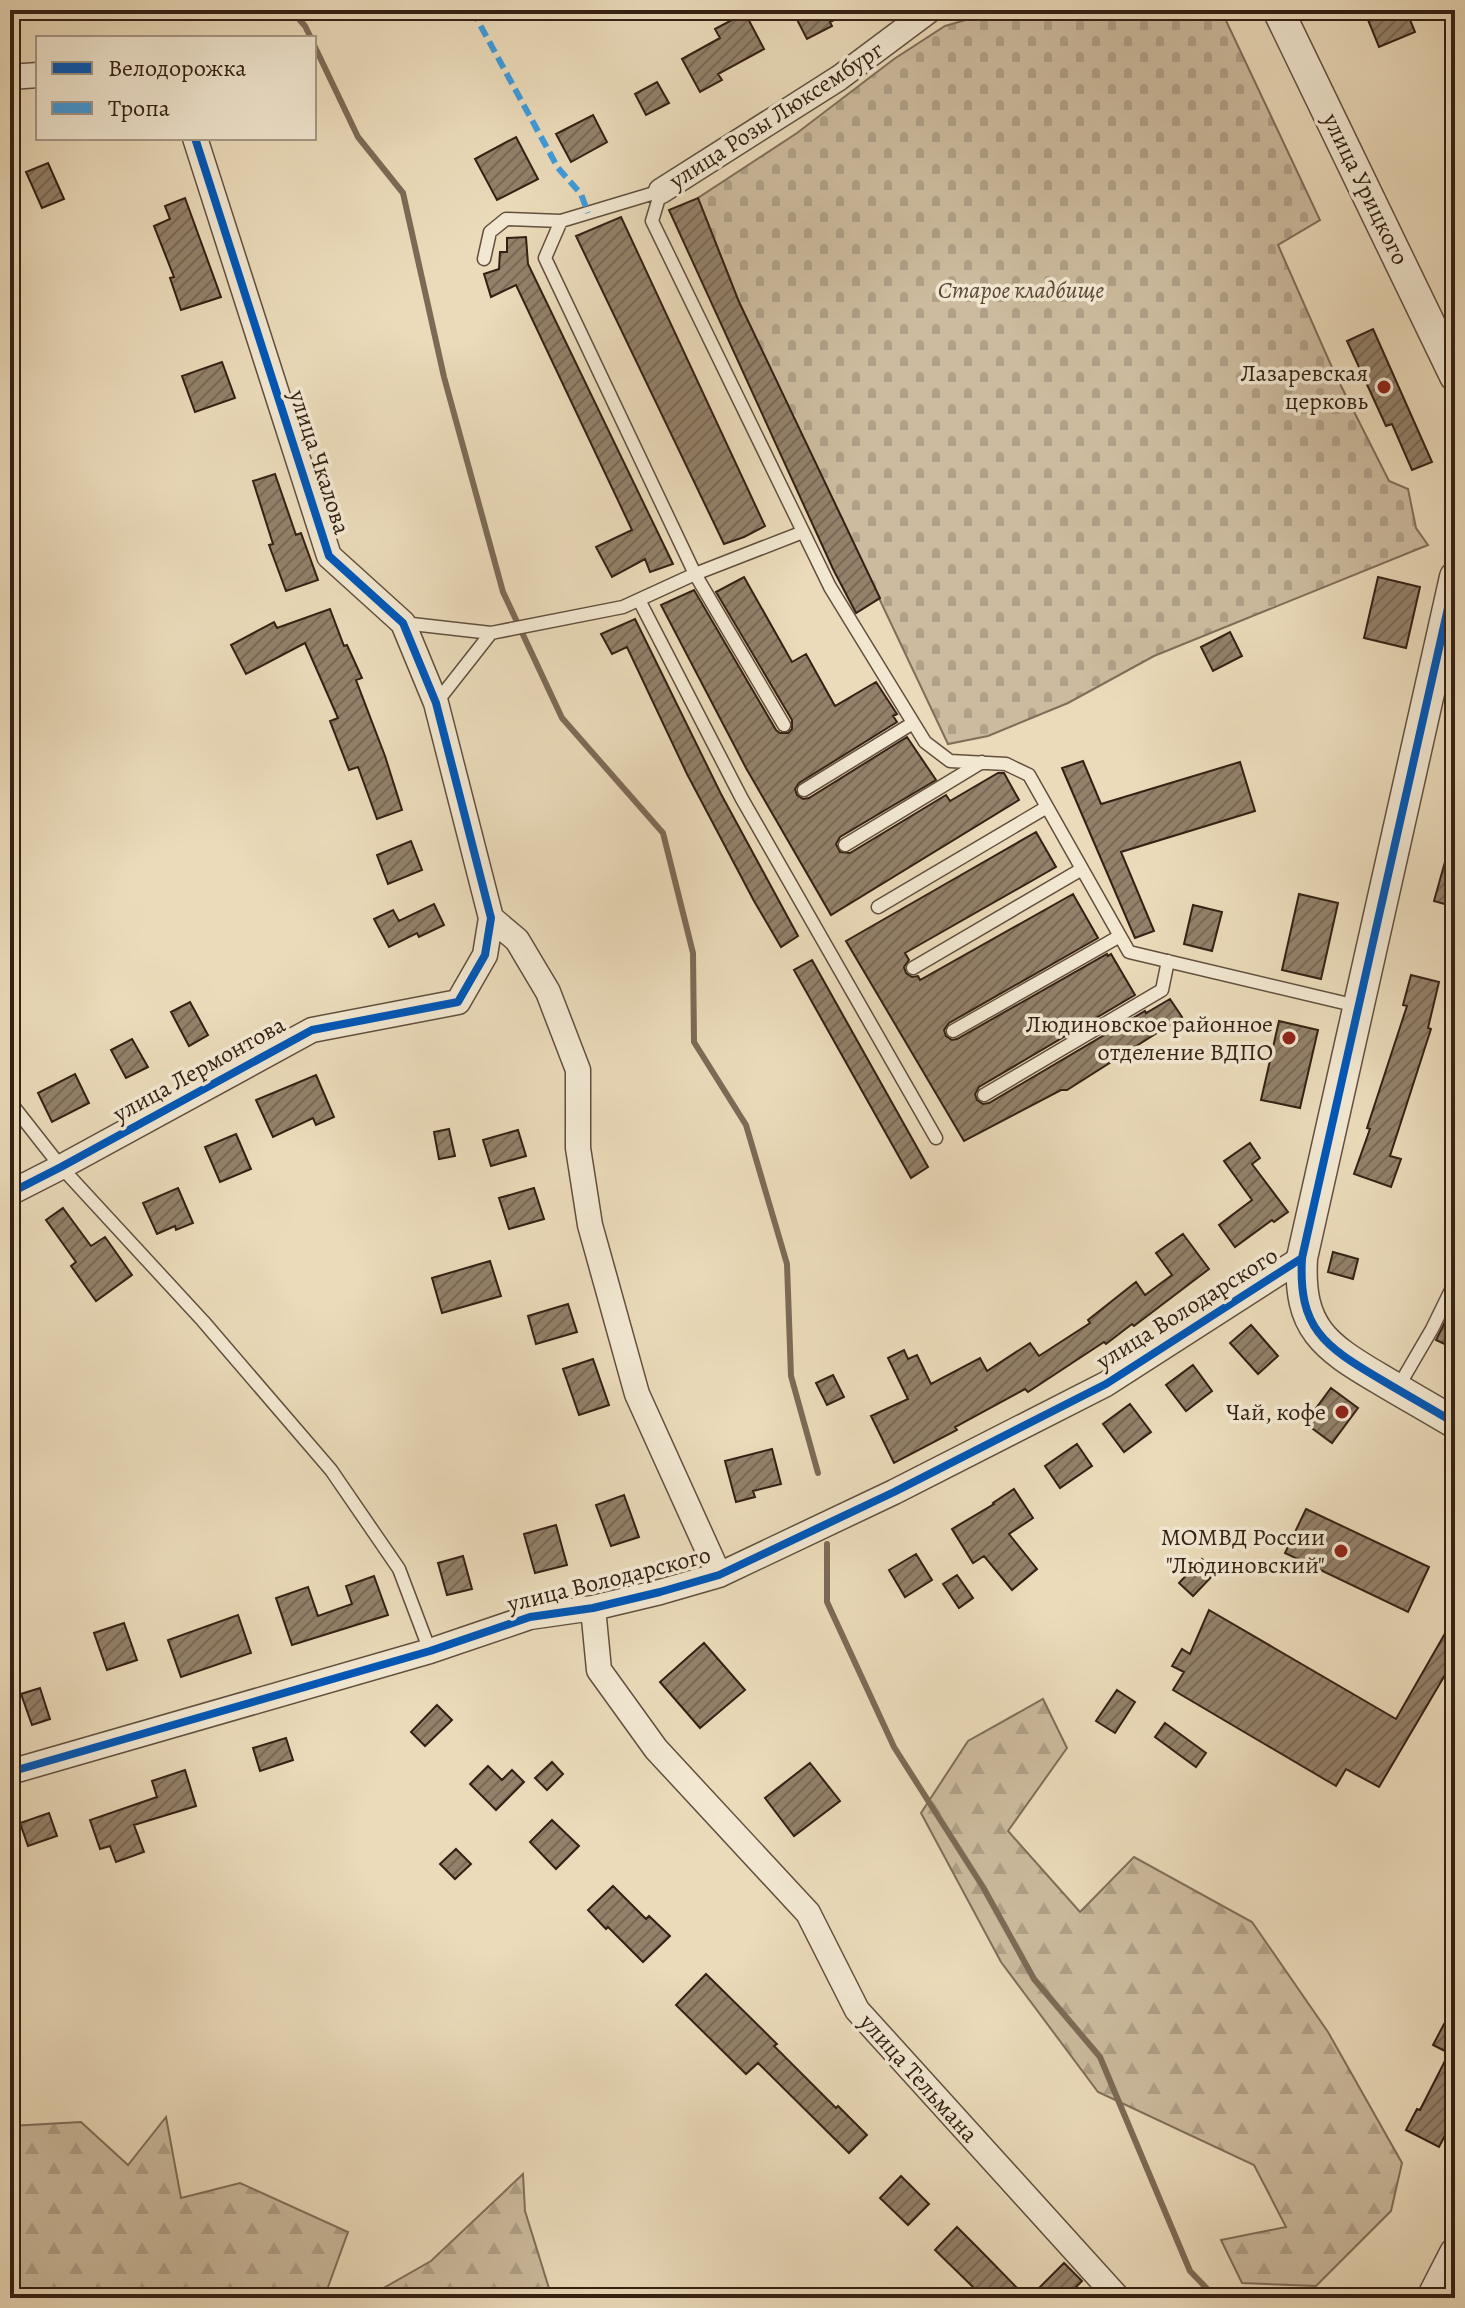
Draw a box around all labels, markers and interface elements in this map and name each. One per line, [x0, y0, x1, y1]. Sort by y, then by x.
street label: улица Розы Люксембург [662, 34, 889, 197]
legend [36, 36, 316, 140]
text: Велодорожка [108, 52, 246, 84]
text: Тропа [108, 92, 170, 124]
street label: улица Урицкого [1315, 107, 1417, 270]
park label: Старое кладбище [938, 274, 1105, 306]
place label: Лазаревская церковь [1240, 357, 1369, 417]
marker: Лазаревская церковь [1375, 378, 1393, 396]
street label: улица Чкалова [281, 385, 358, 538]
street label: улица Лермонтова [106, 1008, 291, 1130]
place label: Людиновское районное отделение ВДПО [1026, 1008, 1273, 1068]
marker: Людиновское районное отделение ВДПО [1280, 1029, 1298, 1047]
street label: улица Володарского [1089, 1239, 1284, 1377]
place label: Чай, кофе [1226, 1396, 1326, 1428]
marker: Чай, кофе [1333, 1403, 1351, 1421]
place label: МОМВД России "Людиновский" [1161, 1521, 1325, 1581]
street label: улица Володарского [503, 1538, 714, 1620]
marker: МОМВД России "Людиновский" [1332, 1542, 1350, 1560]
street label: улица Тельмана [852, 2006, 986, 2149]

